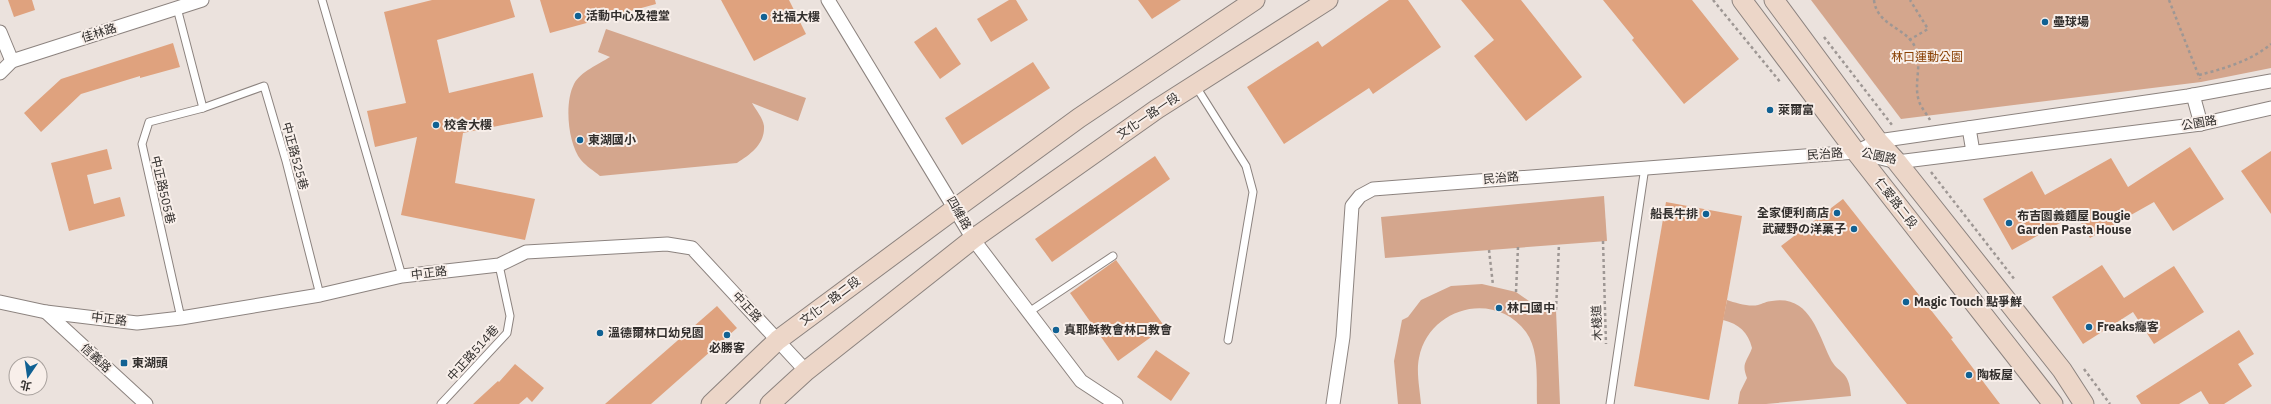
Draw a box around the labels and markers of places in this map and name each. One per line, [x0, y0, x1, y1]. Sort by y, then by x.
place label: 活動中心及禮堂 [586, 8, 670, 23]
place label: 社福大樓 [772, 9, 820, 24]
marker: 活動中心及禮堂 [573, 11, 583, 21]
marker: 社福大樓 [759, 12, 769, 22]
place label: 壘球場 [2053, 14, 2089, 29]
marker: 壘球場 [2040, 17, 2050, 27]
place label: 萊爾富 [1778, 102, 1814, 117]
marker: 萊爾富 [1765, 105, 1775, 115]
place label: 校舍大樓 [444, 117, 492, 132]
marker: 校舍大樓 [431, 120, 441, 130]
place label: 東湖國小 [588, 132, 636, 147]
marker: 東湖國小 [575, 135, 585, 145]
place label: 全家便利商店 [1757, 205, 1829, 220]
place label: 船長牛排 [1650, 206, 1698, 221]
marker: 全家便利商店 [1832, 208, 1842, 218]
place label: 布吉園義麵屋 Bougie Garden Pasta House [2017, 208, 2132, 237]
marker: 船長牛排 [1701, 209, 1711, 219]
marker: 布吉園義麵屋 Bougie Garden Pasta House [2004, 218, 2014, 228]
place label: 武藏野の洋菓子 [1762, 221, 1846, 236]
marker: 武藏野の洋菓子 [1849, 224, 1859, 234]
place label: Magic Touch 點爭鮮 [1914, 294, 2022, 309]
marker: Magic Touch 點爭鮮 [1901, 297, 1911, 307]
place label: 林口國中 [1507, 300, 1555, 315]
marker: 林口國中 [1494, 303, 1504, 313]
place label: Freaks癮客 [2097, 319, 2159, 334]
place label: 真耶穌教會林口教會 [1064, 322, 1172, 337]
marker: Freaks癮客 [2084, 322, 2094, 332]
place label: 溫德爾林口幼兒園 [608, 325, 704, 340]
marker: 真耶穌教會林口教會 [1051, 325, 1061, 335]
marker: 溫德爾林口幼兒園 [595, 328, 605, 338]
marker: 必勝客 [722, 330, 732, 340]
place label: 必勝客 [709, 340, 745, 355]
place label: 東湖頭 [132, 355, 168, 370]
marker: 東湖頭 [119, 358, 129, 368]
place label: 陶板屋 [1977, 367, 2013, 382]
marker: 陶板屋 [1964, 370, 1974, 380]

